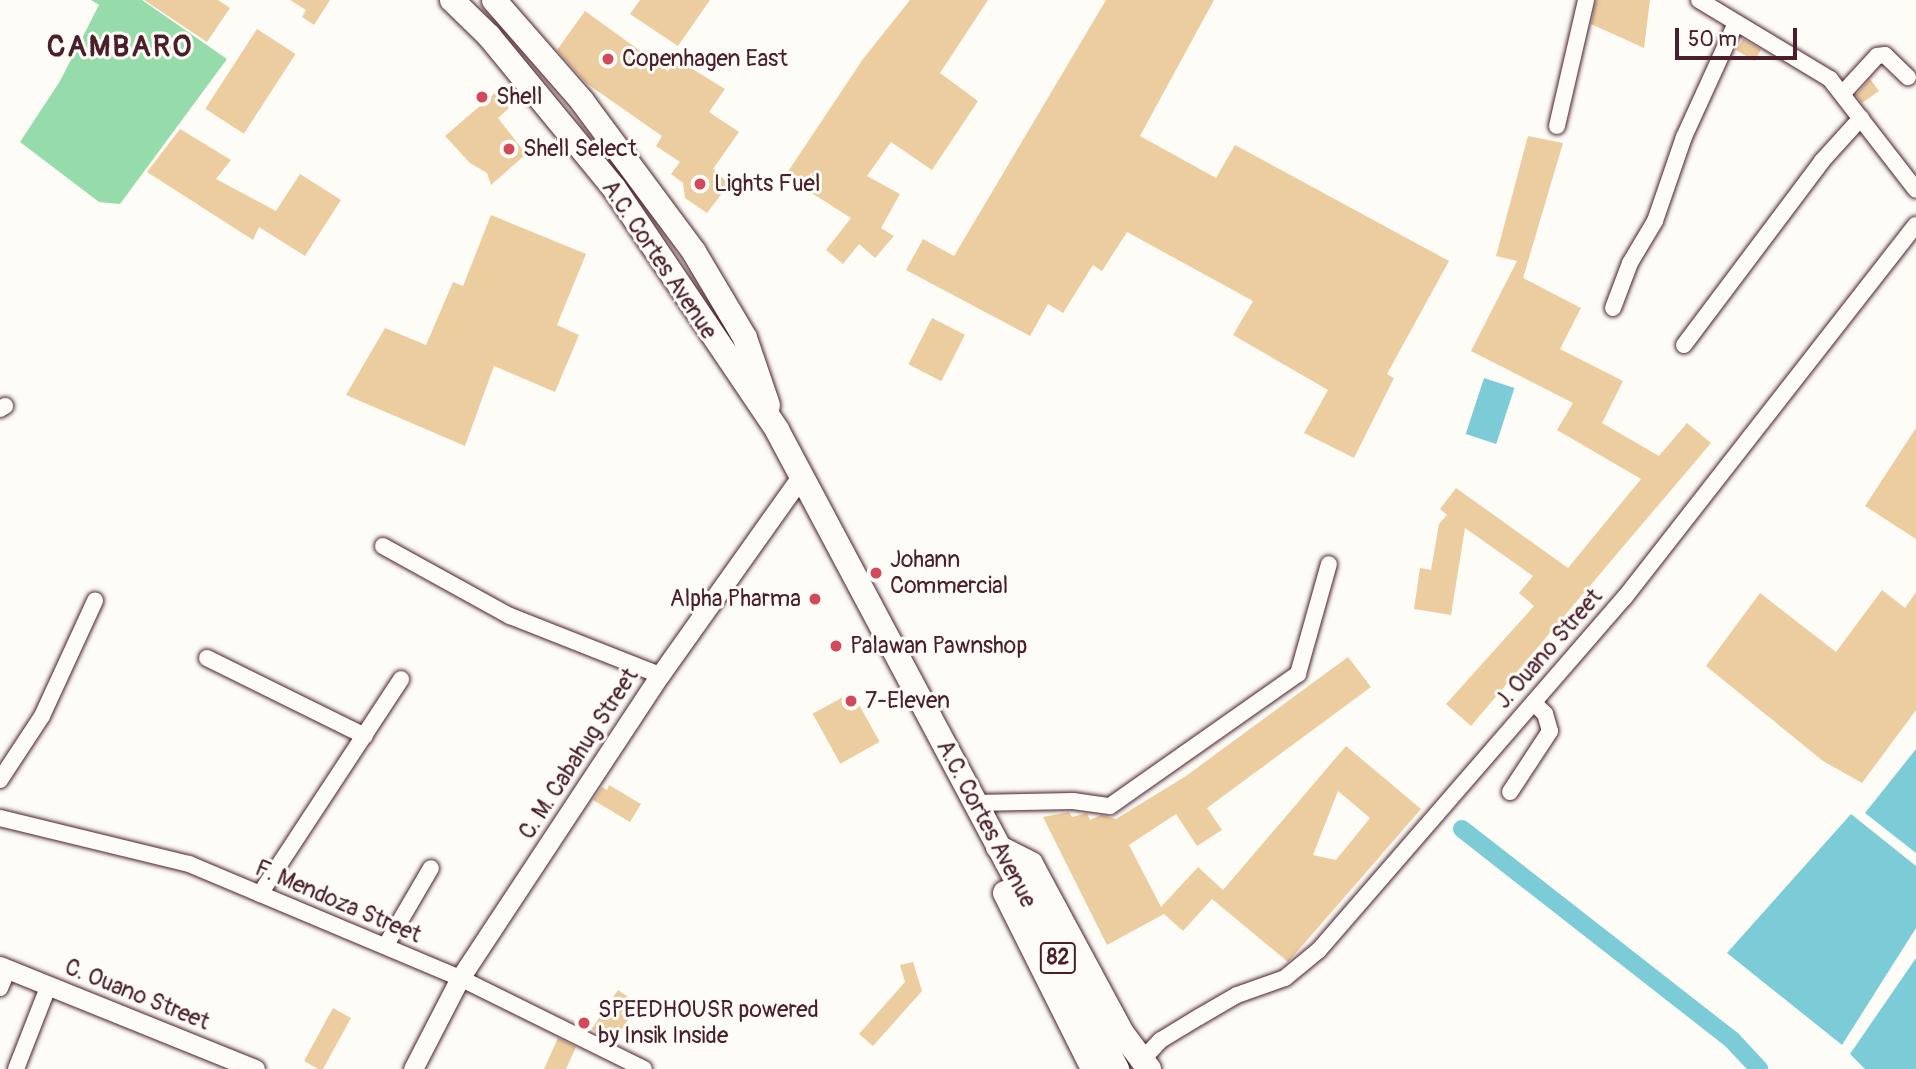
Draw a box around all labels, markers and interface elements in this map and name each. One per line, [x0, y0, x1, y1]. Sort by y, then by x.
scale bar [1678, 14, 1800, 58]
text: 50 m [1688, 26, 1737, 53]
district label: CAMBARO [48, 29, 192, 65]
place label: Copenhagen East [622, 45, 788, 73]
marker: Copenhagen East [600, 51, 616, 67]
place label: Shell [496, 83, 542, 111]
marker: Shell [474, 89, 490, 105]
place label: Shell Select [523, 135, 637, 163]
marker: Shell Select [501, 141, 517, 157]
place label: Lights Fuel [714, 170, 820, 198]
street label: A.C. Cortes Avenue [596, 175, 722, 345]
marker: Lights Fuel [692, 176, 708, 192]
place label: Johann Commercial [890, 546, 1008, 600]
marker: Johann Commercial [868, 565, 884, 581]
street label: J. Ouano Street [1490, 584, 1608, 714]
place label: Alpha Pharma [670, 585, 801, 613]
marker: Alpha Pharma [807, 591, 823, 607]
place label: Palawan Pawnshop [850, 632, 1027, 660]
marker: Palawan Pawnshop [828, 638, 844, 654]
street label: C. M. Cabahug Street [513, 663, 645, 845]
place label: 7-Eleven [865, 687, 950, 715]
marker: 7-Eleven [843, 693, 859, 709]
street label: A.C. Cortes Avenue [930, 736, 1042, 912]
street label: F. Mendoza Street [251, 855, 425, 949]
road number: 82 [1039, 940, 1077, 976]
street label: C. Ouano Street [61, 953, 213, 1037]
place label: SPEEDHOUSR powered by Insik Inside [598, 996, 819, 1050]
marker: SPEEDHOUSR powered by Insik Inside [576, 1015, 592, 1031]

